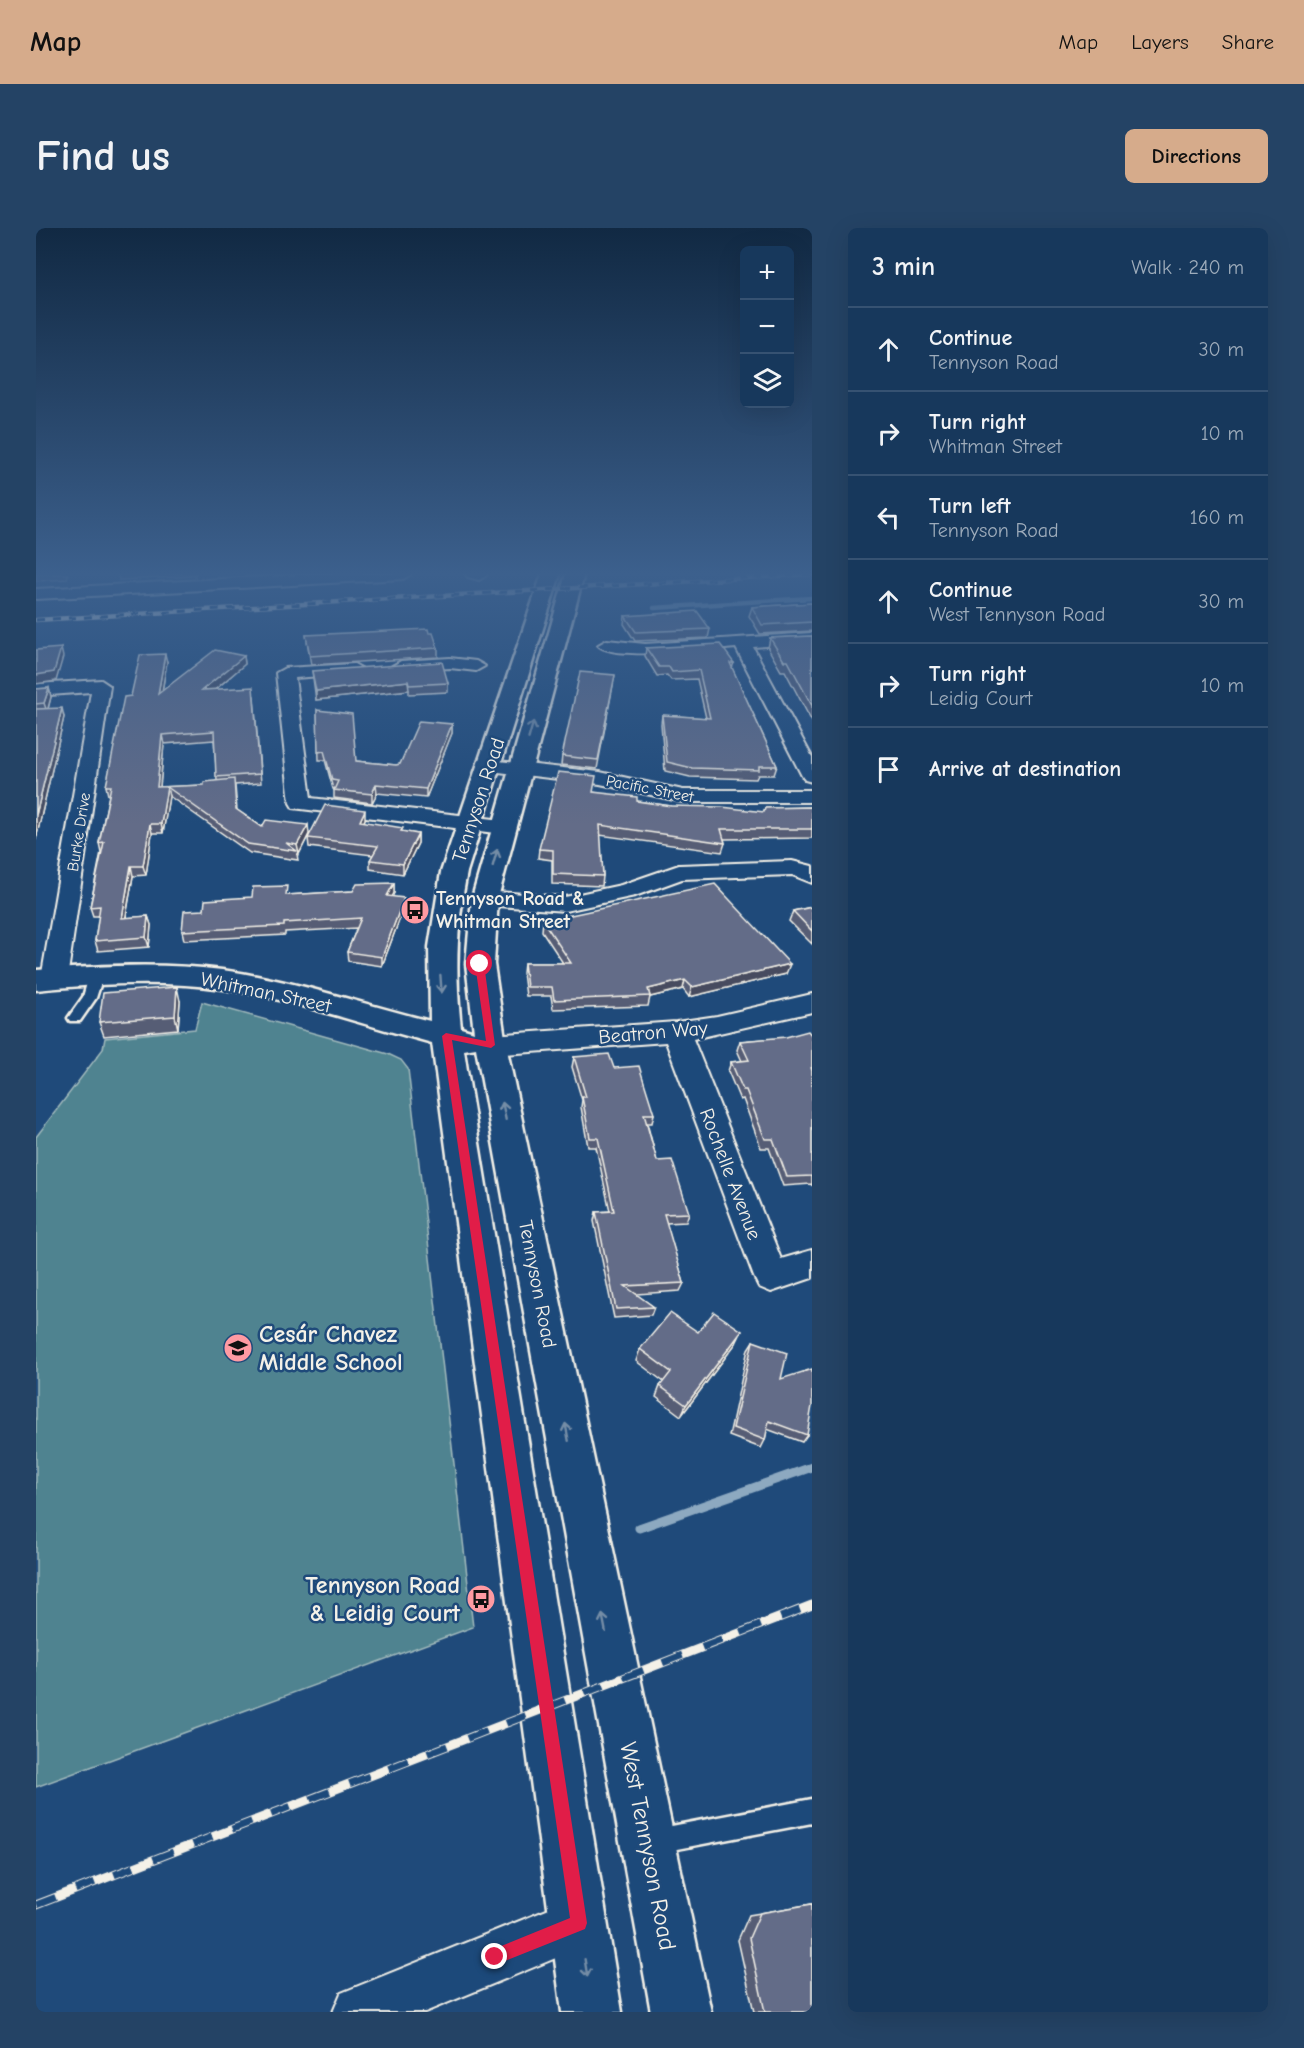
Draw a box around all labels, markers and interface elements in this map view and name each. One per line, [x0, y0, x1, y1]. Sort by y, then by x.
text: Map [30, 26, 81, 58]
text: Map [1059, 30, 1098, 54]
text: Layers [1131, 30, 1189, 54]
text: Share [1222, 30, 1274, 54]
button: Directions [1125, 129, 1268, 183]
text: Find us [36, 132, 170, 181]
map controls [740, 246, 794, 408]
button: + [740, 246, 794, 300]
text: 3 min [872, 252, 935, 282]
text: Walk · 240 m [1131, 256, 1244, 279]
button: − [740, 300, 794, 354]
text: Continue [929, 325, 1012, 351]
icon: ahead [872, 333, 905, 366]
text: 30 m [1198, 338, 1244, 361]
text: Tennyson Road [929, 351, 1059, 374]
button: layers [740, 354, 794, 408]
text: Turn right [929, 409, 1026, 435]
icon: right [872, 417, 905, 450]
text: 10 m [1201, 422, 1244, 445]
text: Whitman Street [929, 435, 1062, 458]
text: Turn left [929, 493, 1011, 519]
icon: left [872, 501, 905, 534]
text: 160 m [1190, 506, 1244, 529]
text: Tennyson Road [929, 519, 1059, 542]
text: Continue [929, 577, 1012, 603]
icon: ahead [872, 585, 905, 618]
text: 30 m [1198, 590, 1244, 613]
text: West Tennyson Road [929, 603, 1105, 626]
text: Turn right [929, 661, 1026, 687]
icon: right [872, 669, 905, 702]
text: 10 m [1201, 674, 1244, 697]
text: Leidig Court [929, 687, 1032, 710]
one-way arrow [526, 721, 537, 740]
street label: Tennyson Road [448, 735, 509, 865]
icon: arrive [872, 753, 905, 786]
text: Arrive at destination [929, 756, 1121, 782]
street label: Pacific Street [604, 772, 696, 806]
street label: Burke Drive [64, 791, 94, 873]
one-way arrow [489, 849, 501, 868]
place label: Tennyson Road & Whitman Street [436, 887, 585, 933]
bus stop icon: Tennyson Road & Whitman Street [399, 894, 431, 926]
route start [466, 950, 492, 976]
street label: Whitman Street [198, 967, 335, 1018]
one-way arrow [436, 974, 447, 994]
street label: Beatron Way [597, 1016, 709, 1049]
one-way arrow [498, 1101, 509, 1121]
street label: Rochelle Avenue [695, 1105, 766, 1243]
street label: Tennyson Road [514, 1218, 561, 1350]
place label: Cesár Chavez Middle School [259, 1320, 403, 1376]
school or university icon: Cesár Chavez Middle School [222, 1332, 254, 1364]
one-way arrow [561, 1423, 572, 1442]
place label: Tennyson Road & Leidig Court [305, 1571, 461, 1627]
bus stop icon: Tennyson Road & Leidig Court [465, 1583, 497, 1615]
one-way arrow [598, 1614, 609, 1634]
street label: West Tennyson Road [614, 1739, 682, 1953]
route end [481, 1943, 507, 1969]
one-way arrow [580, 1957, 591, 1977]

